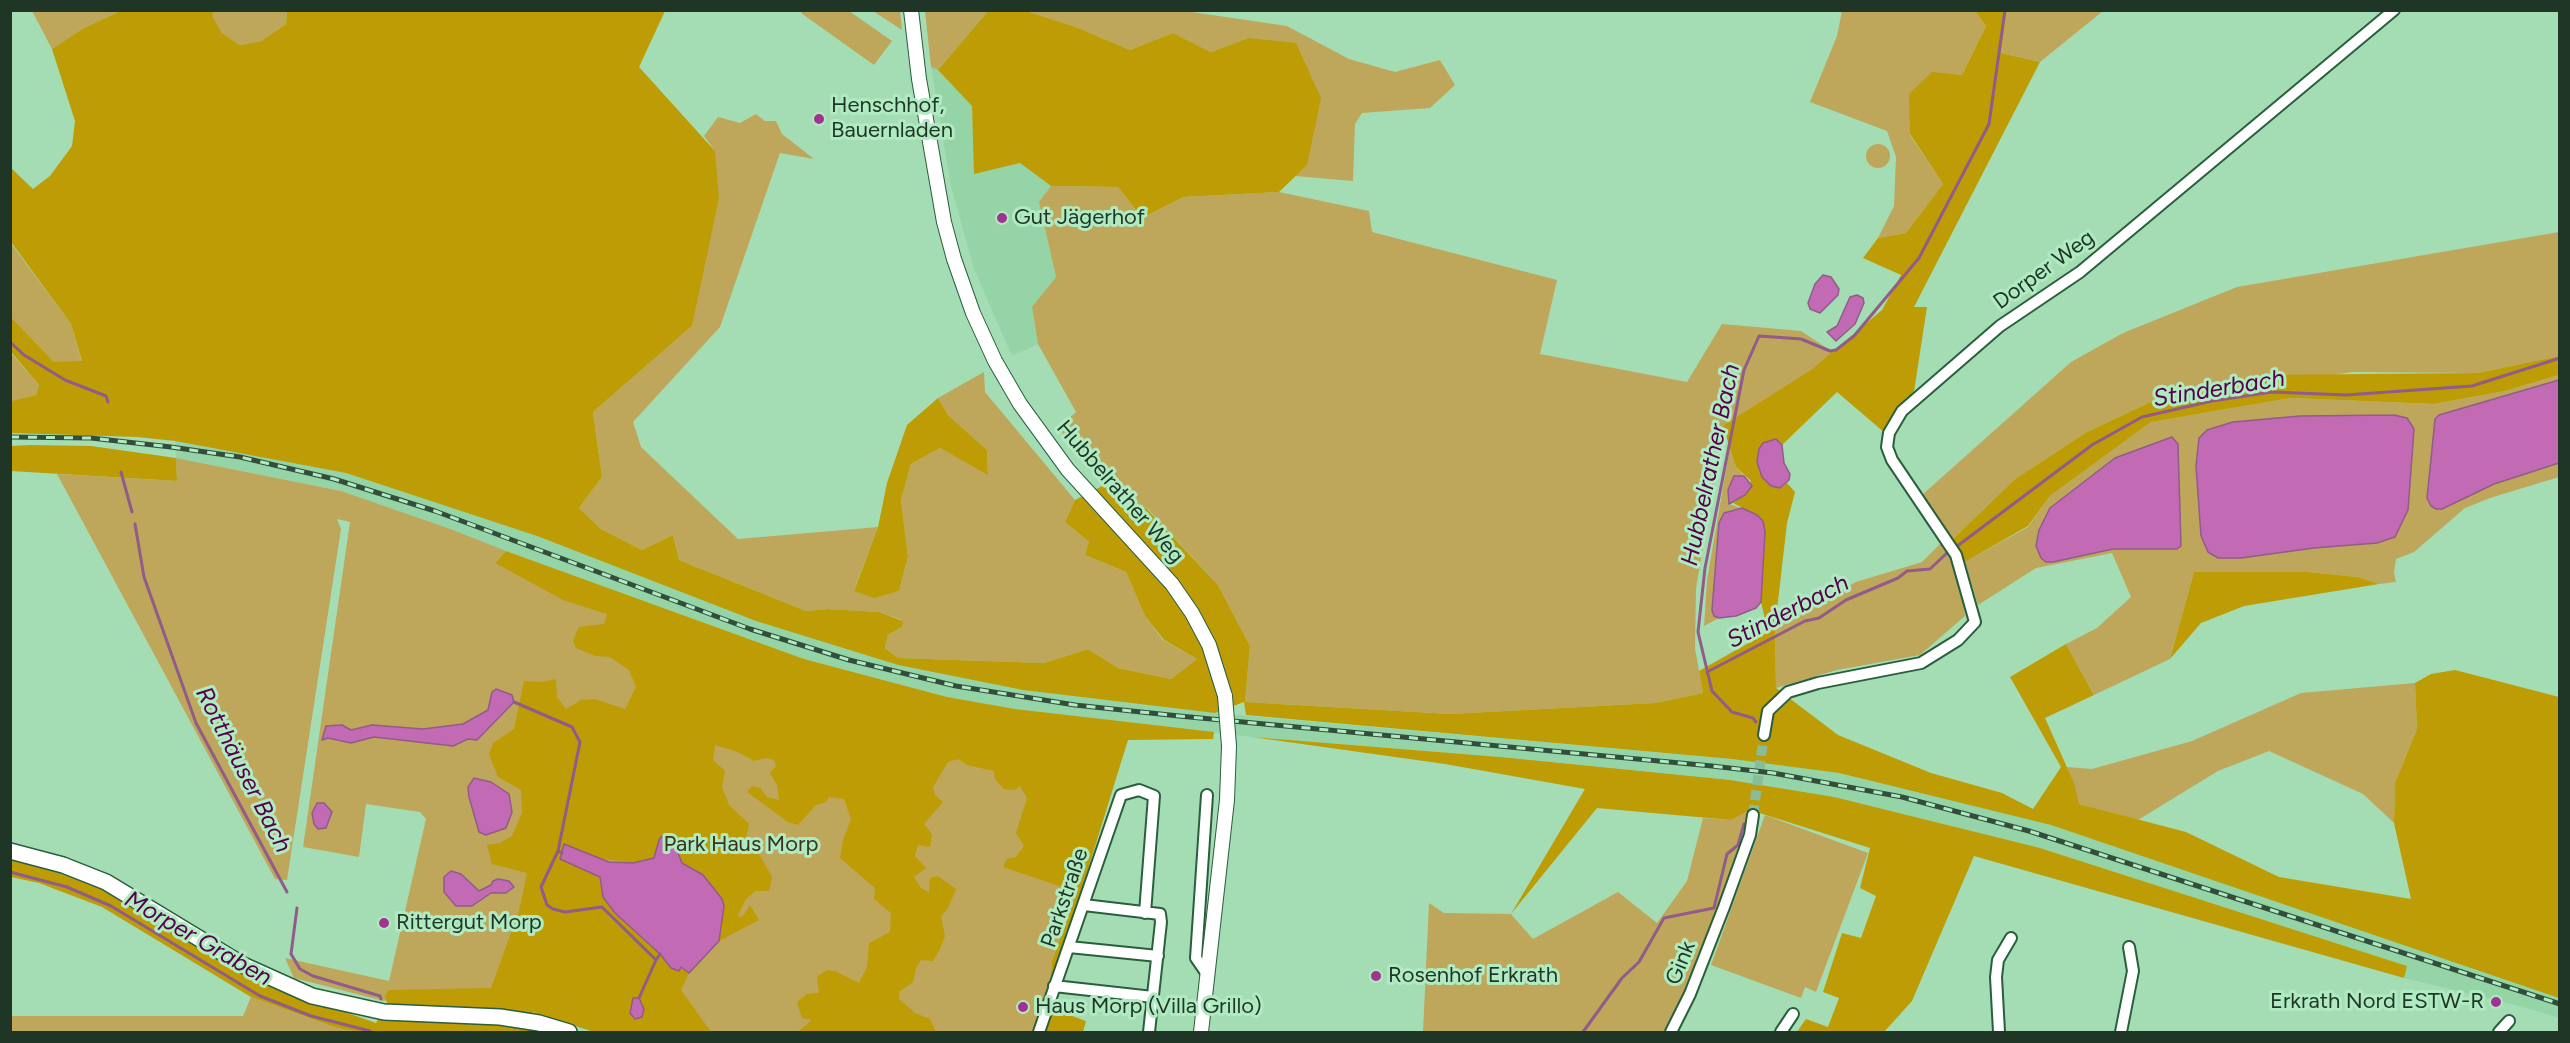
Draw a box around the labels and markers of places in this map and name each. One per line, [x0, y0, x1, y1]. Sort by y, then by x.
place label: Henschhof, Bauernladen [831, 93, 953, 144]
marker: Henschhof, Bauernladen [812, 112, 826, 126]
place label: Gut Jägerhof [1014, 205, 1145, 231]
marker: Gut Jägerhof [995, 211, 1009, 225]
place label: Rittergut Morp [396, 910, 542, 936]
marker: Rittergut Morp [377, 916, 391, 930]
place label: Rosenhof Erkrath [1388, 963, 1558, 989]
marker: Rosenhof Erkrath [1369, 969, 1383, 983]
place label: Erkrath Nord ESTW-R [2270, 989, 2484, 1015]
place label: Haus Morp (Villa Grillo) [1035, 994, 1262, 1020]
marker: Erkrath Nord ESTW-R [2489, 995, 2503, 1009]
marker: Haus Morp (Villa Grillo) [1016, 1000, 1030, 1014]

